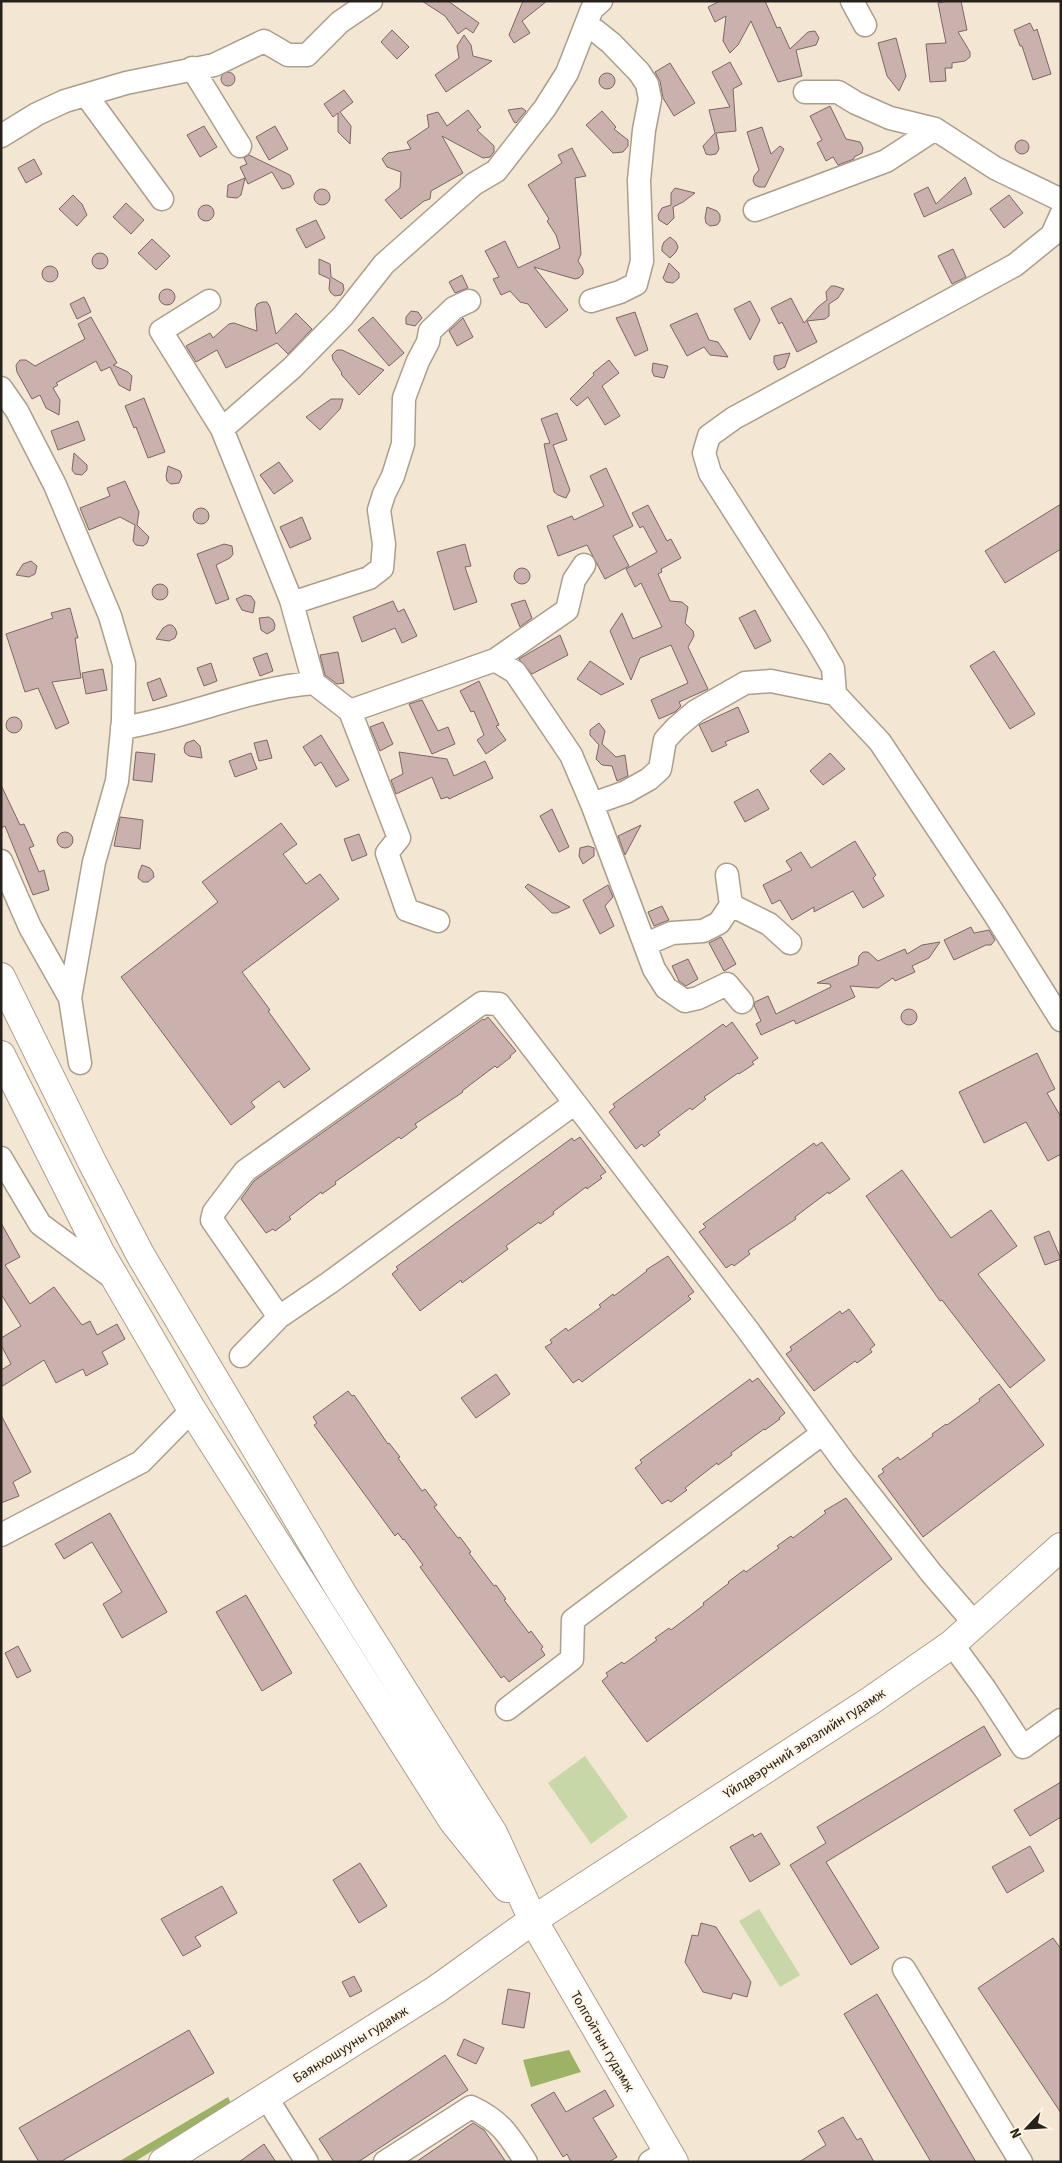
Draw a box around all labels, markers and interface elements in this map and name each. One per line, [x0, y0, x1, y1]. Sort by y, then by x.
street label: Үйлдвэрчний эвлэлийн гудамж [719, 1684, 890, 1805]
street label: Толгойтын гудамж [565, 1987, 639, 2096]
street label: Баянхошууны гудамж [289, 2001, 412, 2088]
north arrow [1002, 2103, 1052, 2153]
text: N [1005, 2125, 1027, 2142]

